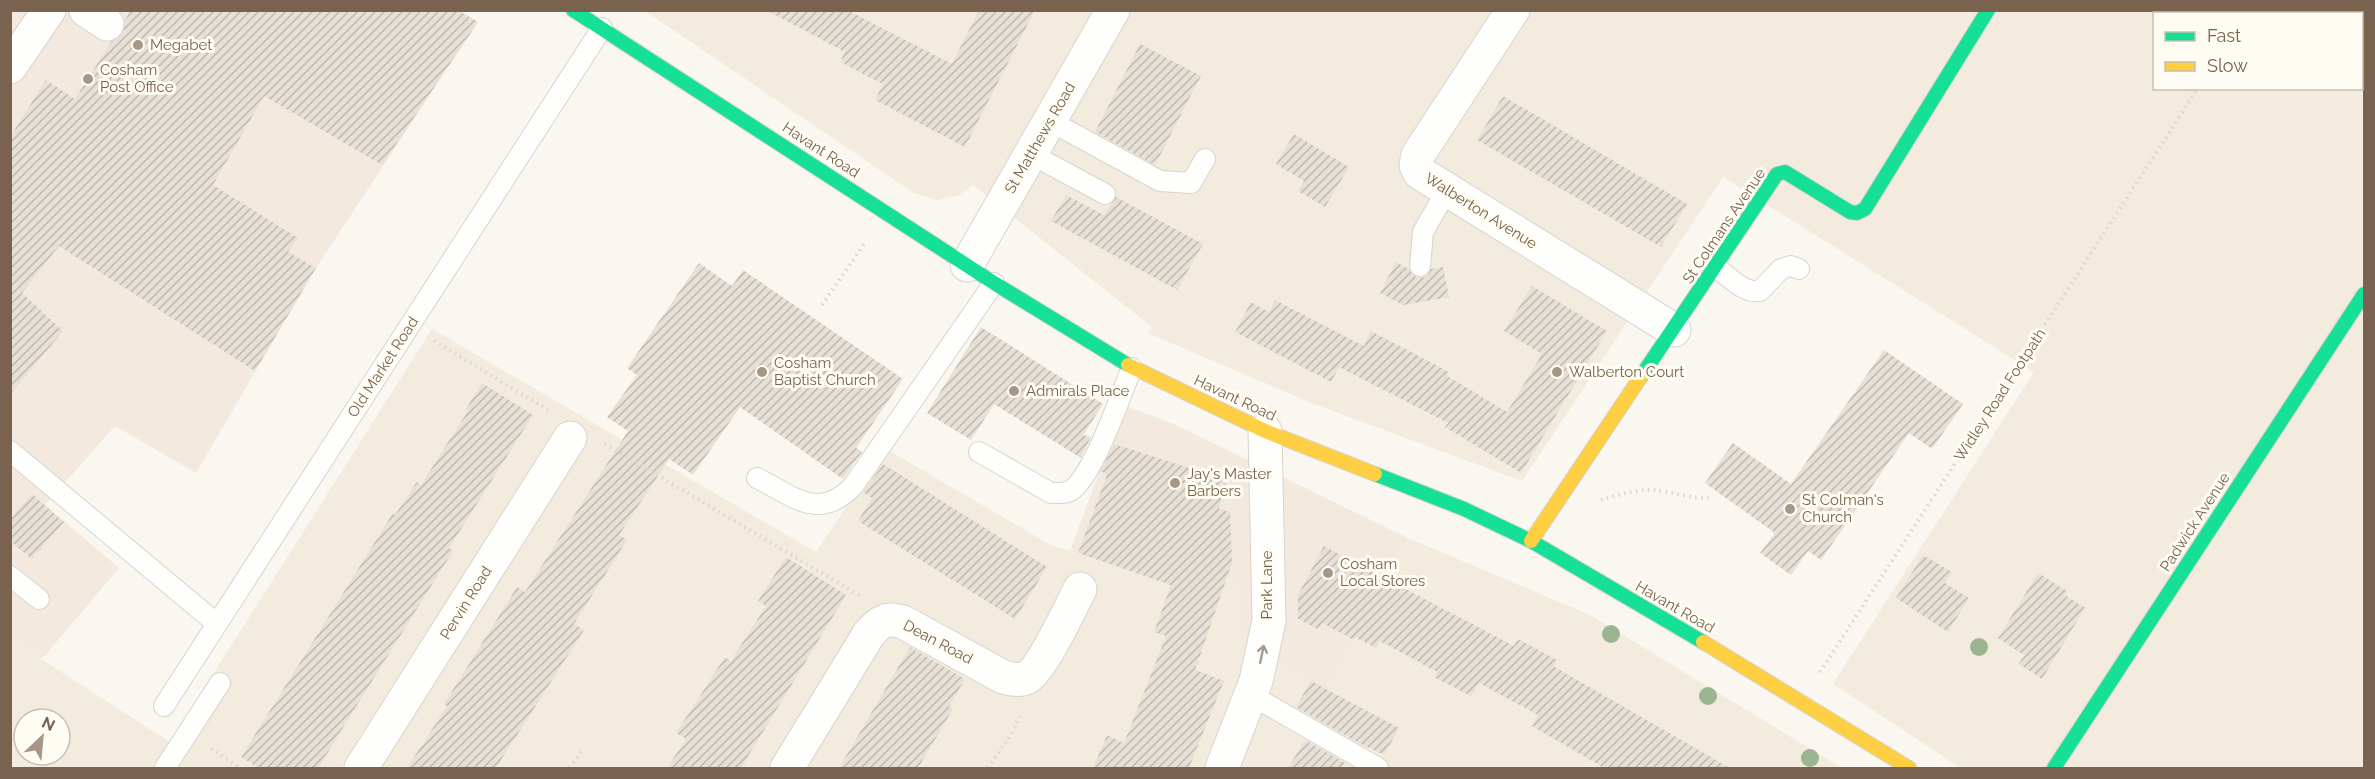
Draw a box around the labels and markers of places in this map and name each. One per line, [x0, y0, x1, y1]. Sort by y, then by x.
place label: Megabet [150, 36, 212, 54]
marker: Megabet [131, 38, 145, 52]
place label: Cosham Post Office [100, 61, 174, 96]
marker: Cosham Post Office [81, 72, 95, 86]
place label: Cosham Baptist Church [774, 354, 876, 389]
place label: Walberton Court [1569, 363, 1684, 381]
marker: Cosham Baptist Church [755, 365, 769, 379]
marker: Walberton Court [1550, 365, 1564, 379]
place label: Admirals Place [1026, 382, 1130, 400]
marker: Admirals Place [1007, 384, 1021, 398]
place label: Jay's Master Barbers [1187, 465, 1272, 500]
marker: Jay's Master Barbers [1168, 476, 1182, 490]
place label: St Colman's Church [1802, 491, 1884, 526]
marker: St Colman's Church [1783, 502, 1797, 516]
place label: Cosham Local Stores [1340, 555, 1425, 590]
marker: Cosham Local Stores [1321, 566, 1335, 580]

